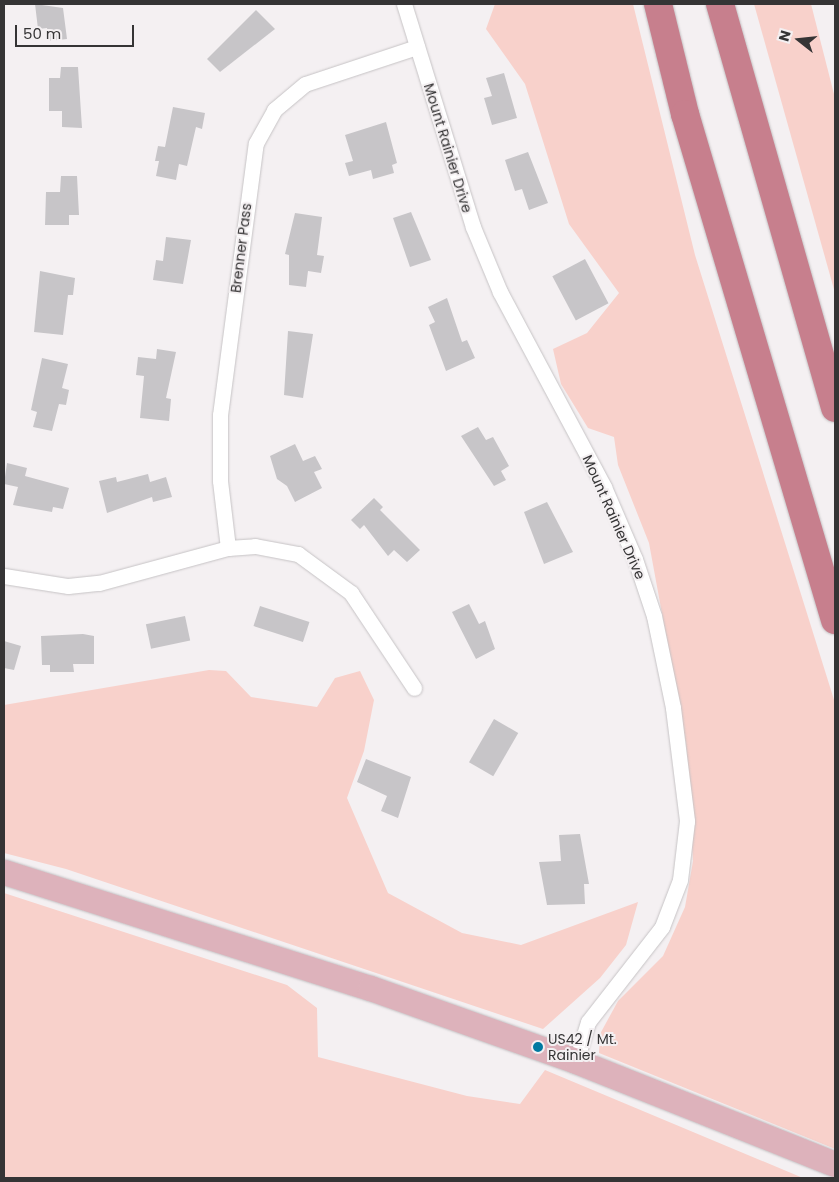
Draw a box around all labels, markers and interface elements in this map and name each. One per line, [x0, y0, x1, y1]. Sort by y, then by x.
scale bar [18, 15, 136, 47]
north arrow [774, 15, 824, 65]
text: 50 m [23, 23, 61, 44]
text: N [774, 28, 796, 44]
street label: Mount Rainier Drive [420, 81, 476, 215]
street label: Brenner Pass [227, 202, 255, 294]
street label: Mount Rainier Drive [579, 452, 649, 582]
place label: US42 / Mt. Rainier [548, 1031, 617, 1064]
marker: US42 / Mt. Rainier [532, 1041, 544, 1053]

